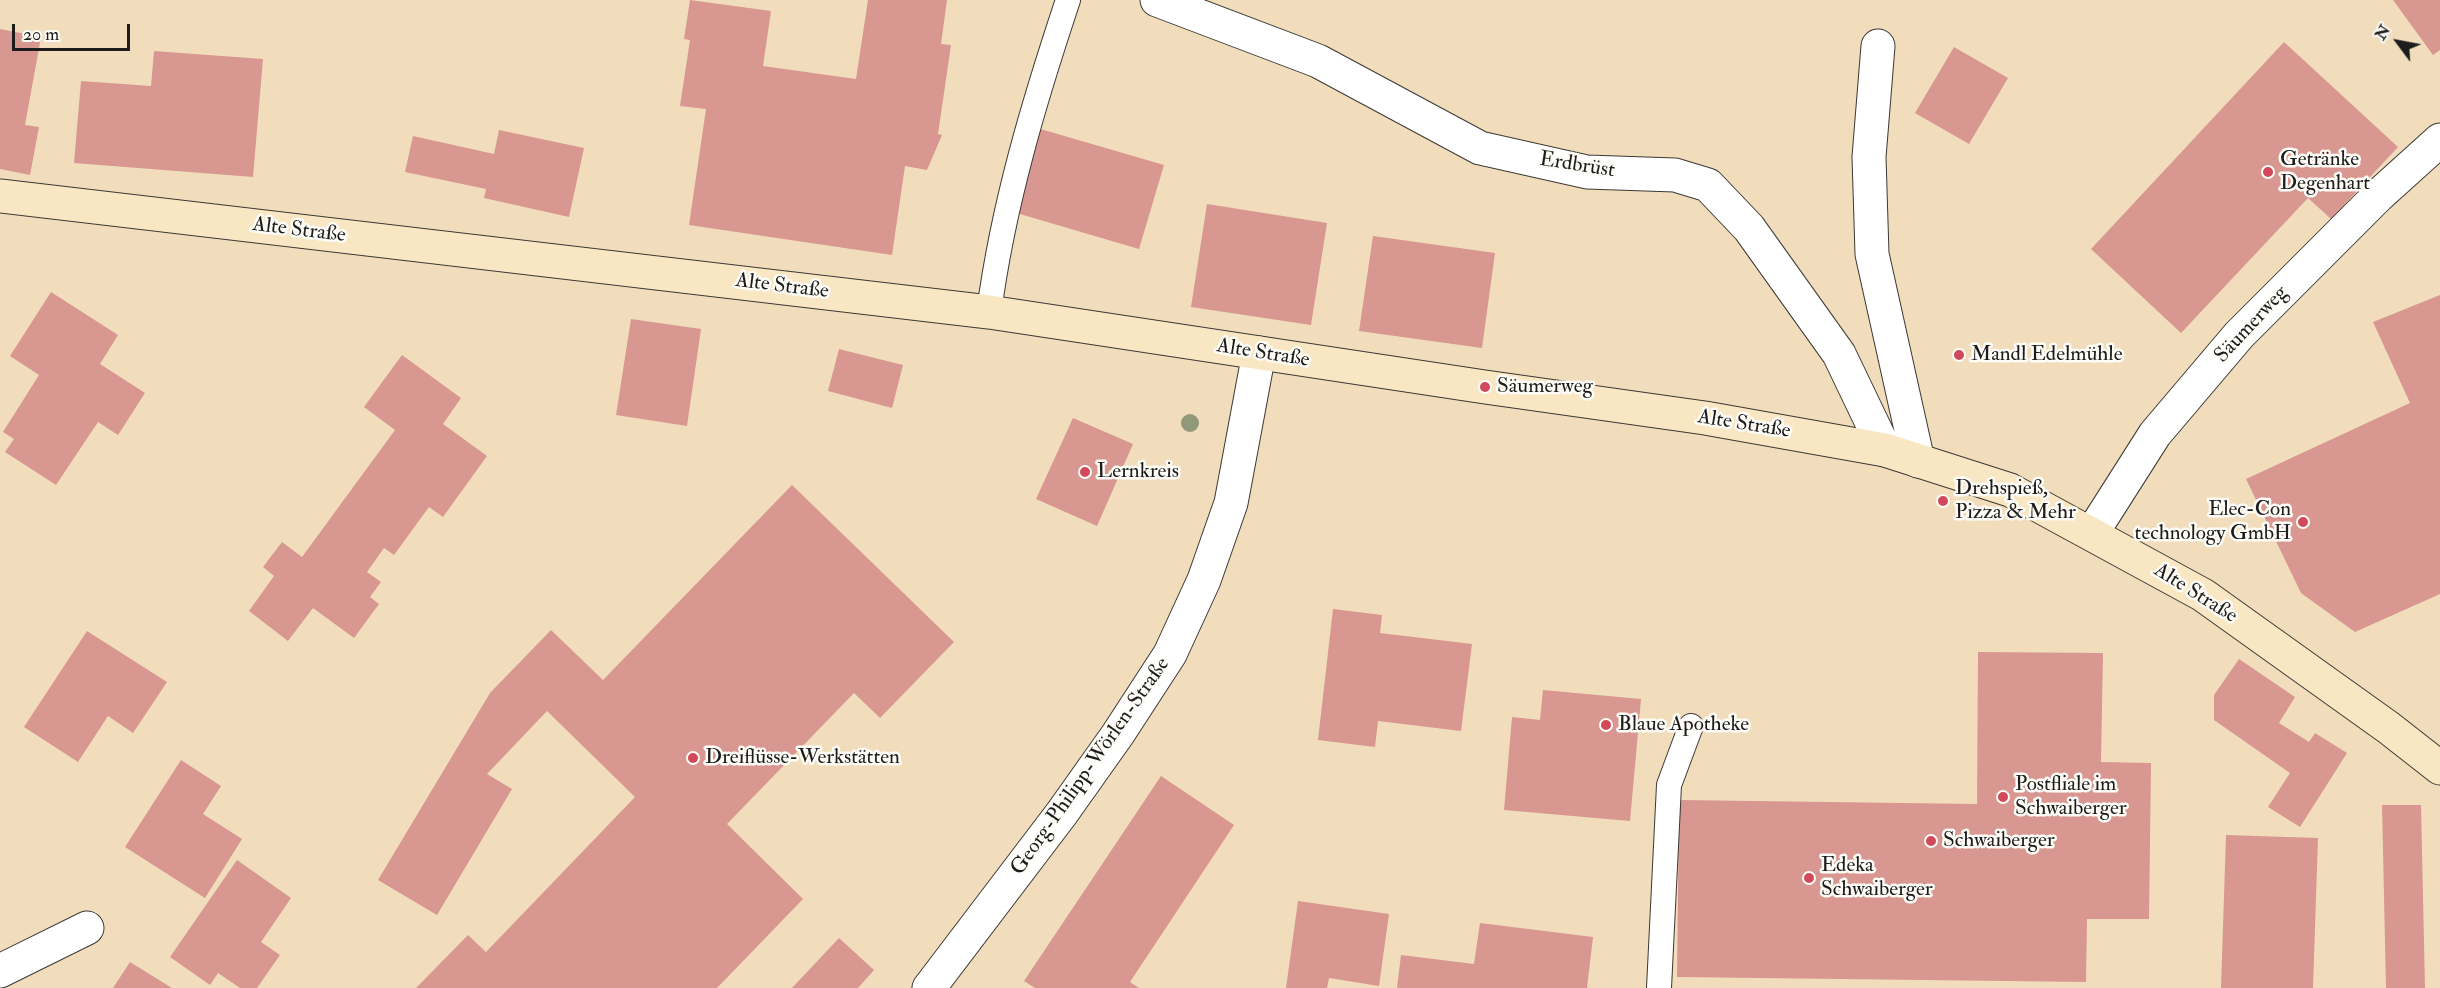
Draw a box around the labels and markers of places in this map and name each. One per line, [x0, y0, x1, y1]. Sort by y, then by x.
place label: Getränke Degenhart [2280, 147, 2370, 197]
marker: Getränke Degenhart [2261, 165, 2275, 179]
place label: Mandl Edelmühle [1971, 342, 2122, 368]
marker: Mandl Edelmühle [1952, 348, 1966, 362]
place label: Säumerweg [1497, 374, 1593, 400]
marker: Säumerweg [1478, 380, 1492, 394]
place label: Lernkreis [1097, 459, 1179, 485]
marker: Lernkreis [1078, 465, 1092, 479]
place label: Drehspieß, Pizza & Mehr [1955, 476, 2076, 526]
marker: Drehspieß, Pizza & Mehr [1936, 494, 1950, 508]
place label: Elec-Con technology GmbH [2135, 497, 2291, 547]
marker: Elec-Con technology GmbH [2296, 515, 2310, 529]
place label: Blaue Apotheke [1618, 712, 1749, 738]
marker: Blaue Apotheke [1599, 718, 1613, 732]
place label: Dreiflüsse-Werkstätten [705, 745, 900, 771]
marker: Dreiflüsse-Werkstätten [686, 751, 700, 765]
place label: Postfliale im Schwaiberger [2015, 772, 2127, 822]
marker: Postfliale im Schwaiberger [1996, 790, 2010, 804]
place label: Schwaiberger [1943, 828, 2055, 854]
marker: Schwaiberger [1924, 834, 1938, 848]
place label: Edeka Schwaiberger [1821, 853, 1933, 903]
marker: Edeka Schwaiberger [1802, 871, 1816, 885]

